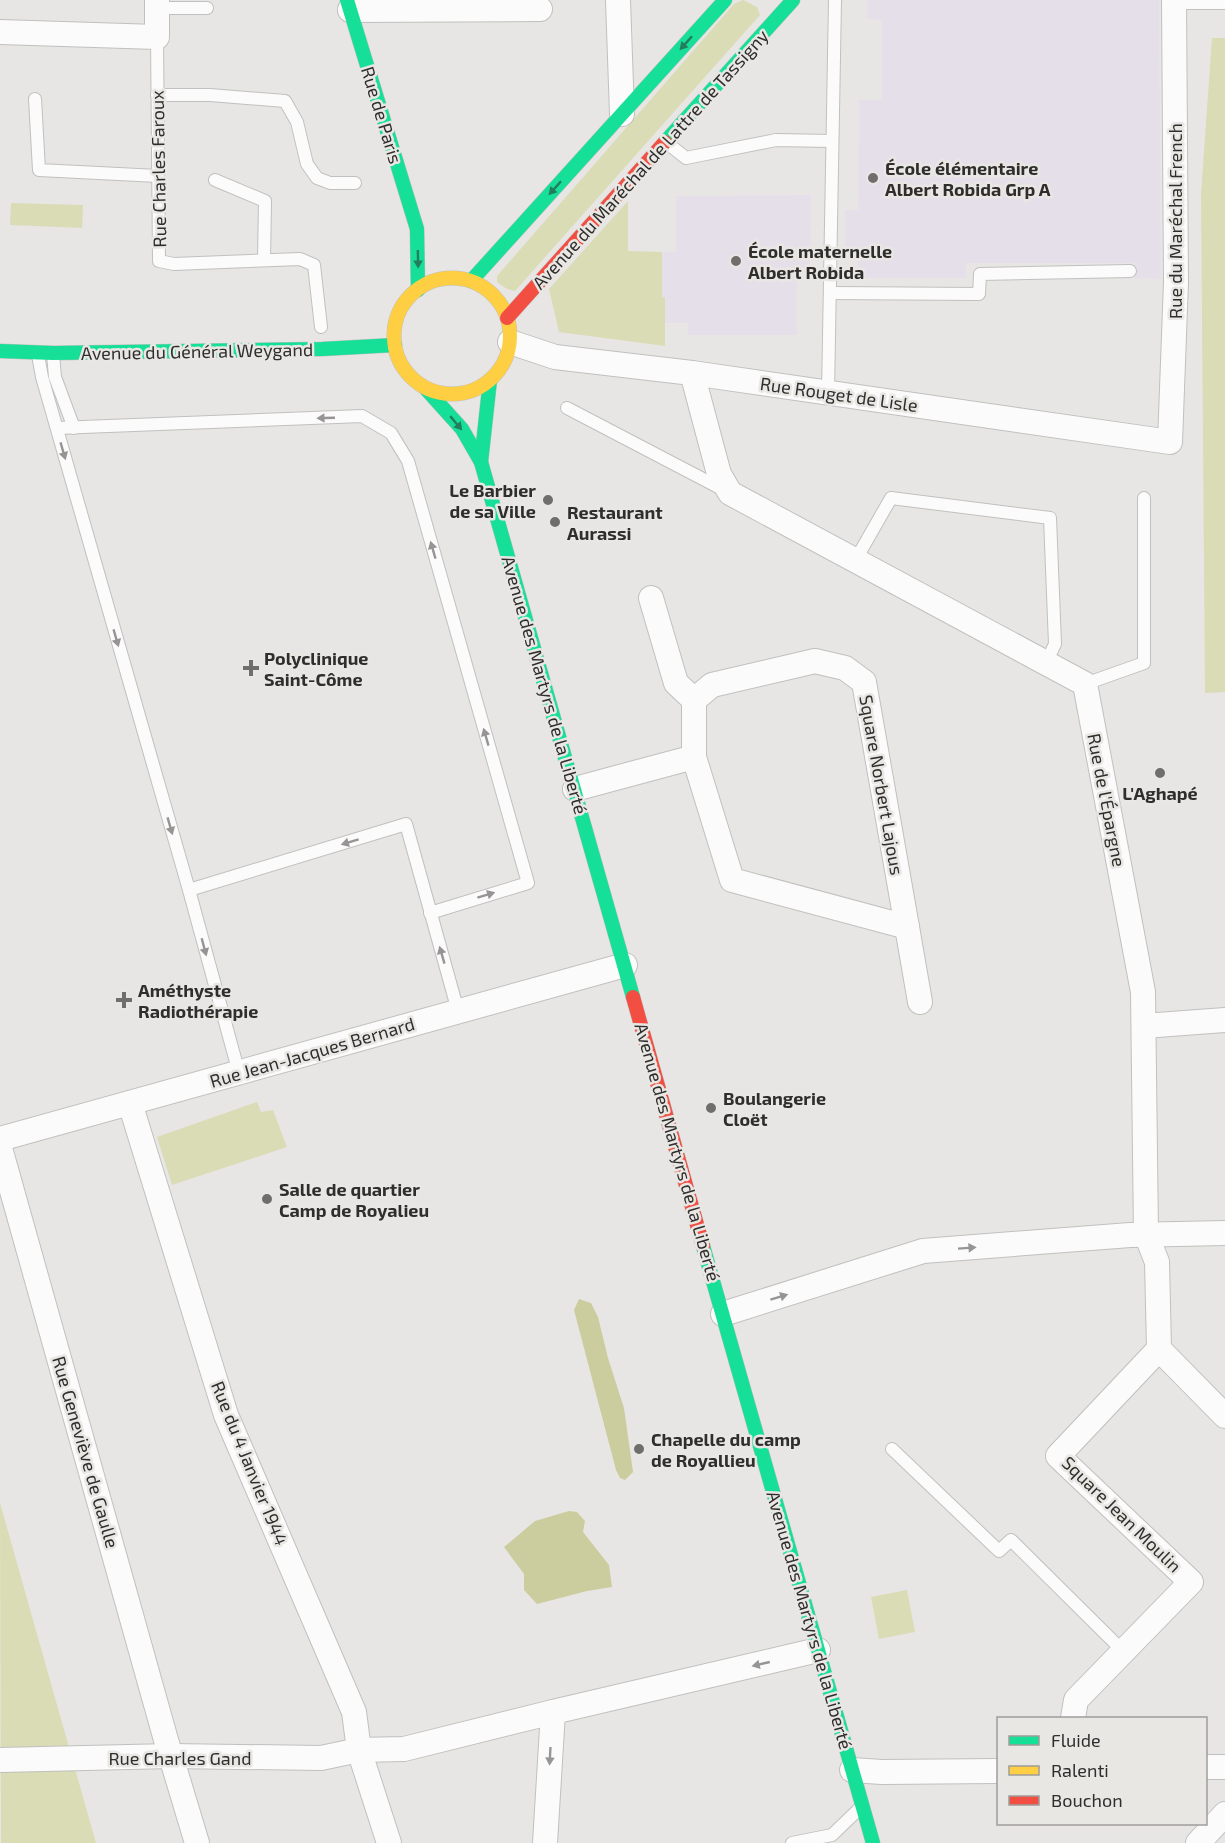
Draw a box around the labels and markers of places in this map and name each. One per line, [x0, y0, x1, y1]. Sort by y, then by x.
place label: École élémentaire Albert Robida Grp A [885, 157, 1051, 200]
marker: École élémentaire Albert Robida Grp A [866, 171, 880, 185]
place label: École maternelle Albert Robida [748, 240, 892, 283]
marker: École maternelle Albert Robida [729, 254, 743, 268]
place label: Le Barbier de sa Ville [449, 479, 536, 522]
marker: Le Barbier de sa Ville [541, 493, 555, 507]
place label: Restaurant Aurassi [567, 501, 663, 544]
marker: Restaurant Aurassi [548, 515, 562, 529]
place label: Polyclinique Saint-Côme [264, 647, 369, 690]
marker: Polyclinique Saint-Côme [242, 659, 260, 677]
marker: L'Aghapé [1153, 766, 1167, 780]
place label: L'Aghapé [1122, 782, 1198, 804]
place label: Améthyste Radiothérapie [138, 979, 258, 1022]
marker: Améthyste Radiothérapie [115, 991, 133, 1009]
place label: Boulangerie Cloët [723, 1087, 826, 1130]
marker: Boulangerie Cloët [704, 1101, 718, 1115]
place label: Salle de quartier Camp de Royalieu [279, 1178, 429, 1221]
marker: Salle de quartier Camp de Royalieu [260, 1192, 274, 1206]
place label: Chapelle du camp de Royallieu [651, 1428, 801, 1471]
marker: Chapelle du camp de Royallieu [632, 1442, 646, 1456]

